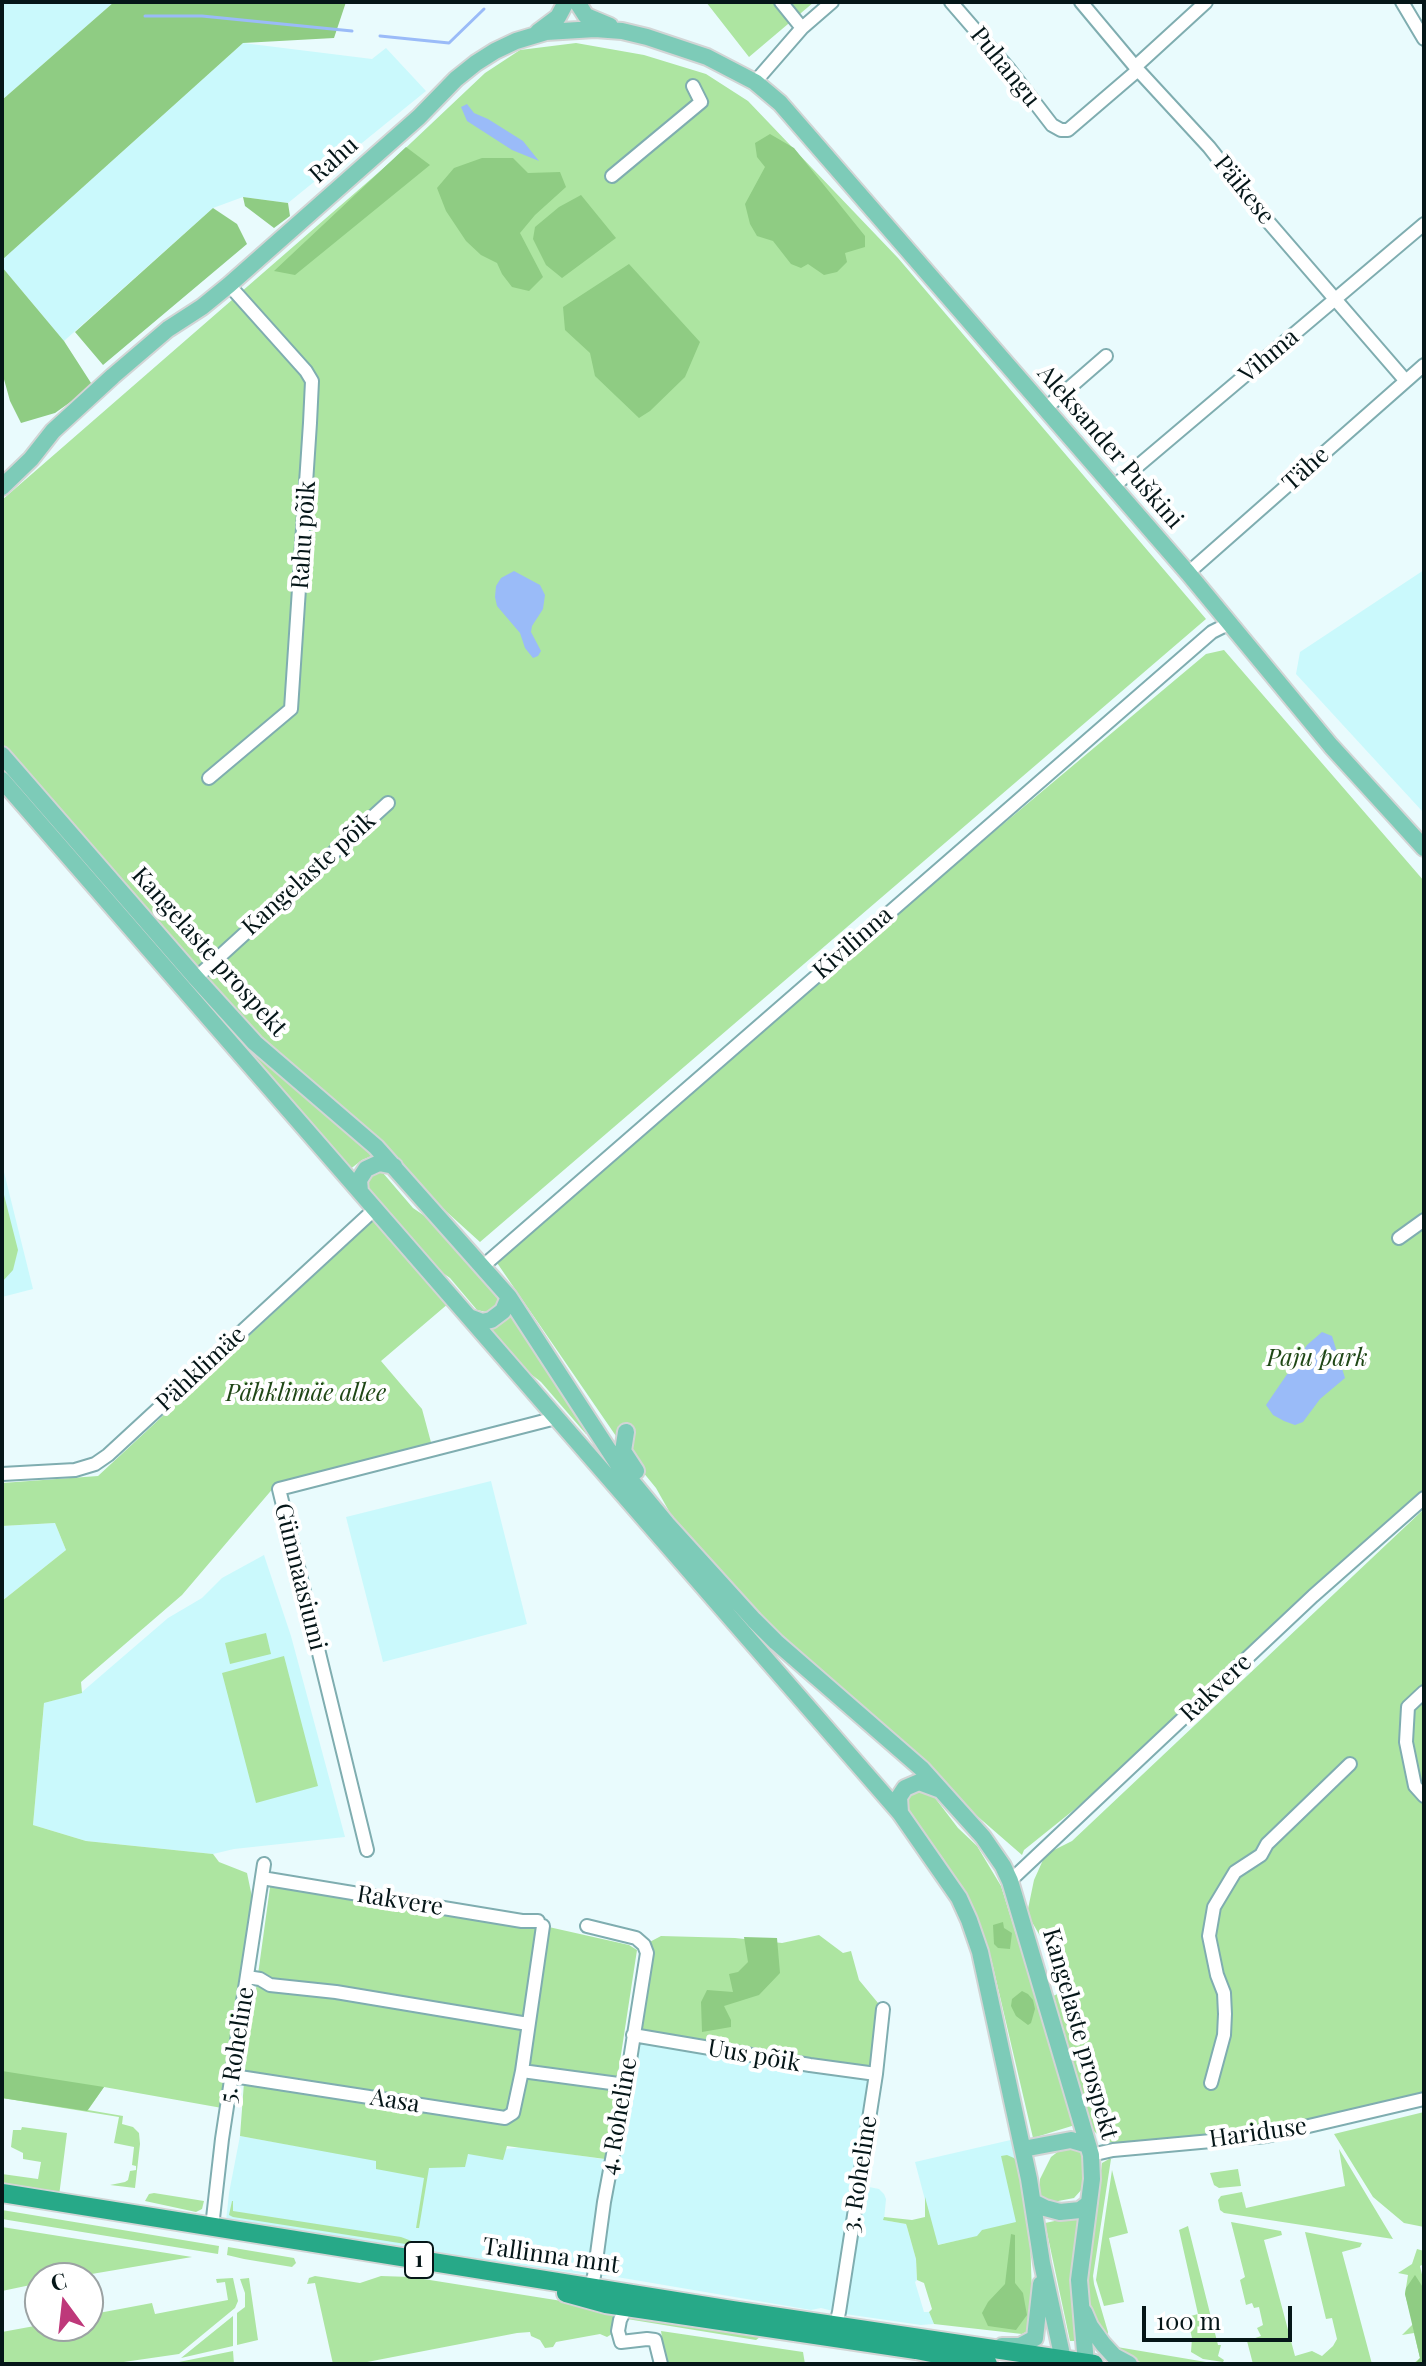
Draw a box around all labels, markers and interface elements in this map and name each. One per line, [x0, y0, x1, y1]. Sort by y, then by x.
street label: Puhangu [964, 21, 1046, 113]
street label: Rahu [304, 131, 364, 189]
street label: Päikese [1208, 150, 1280, 230]
street label: Vihma [1233, 323, 1305, 389]
street label: Aleksander Puškini [1031, 359, 1189, 535]
street label: Tähe [1277, 441, 1335, 497]
street label: Rahu põik [286, 480, 322, 590]
street label: Kangelaste põik [236, 806, 382, 942]
street label: Kangelaste prospekt [125, 861, 293, 1043]
street label: Kivilinna [807, 901, 899, 985]
street label: Pähklimäe [150, 1320, 252, 1418]
park label: Paju park [1266, 1345, 1368, 1373]
park label: Pähklimäe allee [226, 1380, 386, 1408]
street label: Gümnaasiumi [268, 1501, 332, 1653]
street label: Rakvere [1174, 1648, 1258, 1728]
street label: Rakvere [355, 1880, 445, 1922]
street label: Kangelaste prospekt [1036, 1925, 1124, 2143]
street label: 5. Roheline [214, 1985, 260, 2105]
street label: Uus põik [705, 2034, 803, 2078]
street label: 4. Roheline [594, 2055, 644, 2177]
street label: Aasa [368, 2083, 422, 2119]
street label: Hariduse [1207, 2112, 1309, 2154]
street label: 3. Roheline [837, 2114, 883, 2234]
street label: Tallinna mnt [481, 2232, 621, 2280]
road number: 1 [405, 2242, 433, 2278]
north arrow [24, 2262, 104, 2342]
text: С [47, 2264, 70, 2297]
scale bar [1146, 2290, 1296, 2340]
text: 100 m [1156, 2304, 1221, 2336]

